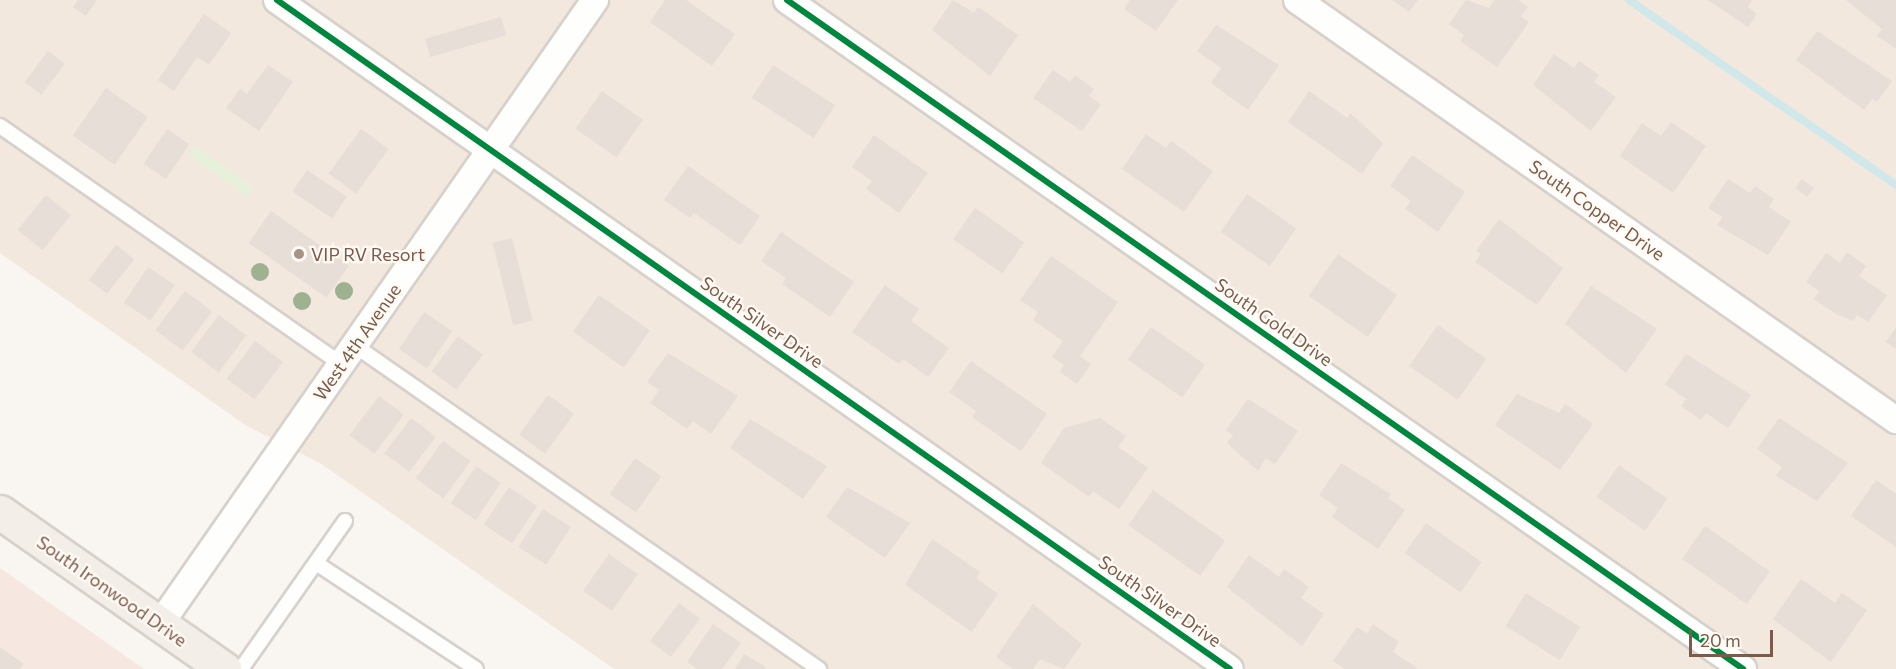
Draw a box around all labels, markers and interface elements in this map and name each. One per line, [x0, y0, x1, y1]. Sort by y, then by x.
street label: South Copper Drive [1525, 155, 1669, 265]
place label: VIP RV Resort [311, 243, 425, 265]
marker: VIP RV Resort [292, 247, 306, 261]
street label: South Silver Drive [697, 272, 827, 372]
street label: South Gold Drive [1211, 273, 1337, 371]
street label: West 4th Avenue [309, 279, 405, 405]
street label: South Ironwood Drive [33, 531, 191, 651]
street label: South Silver Drive [1095, 551, 1225, 651]
scale bar [1692, 618, 1776, 656]
text: 20 m [1700, 629, 1741, 651]

